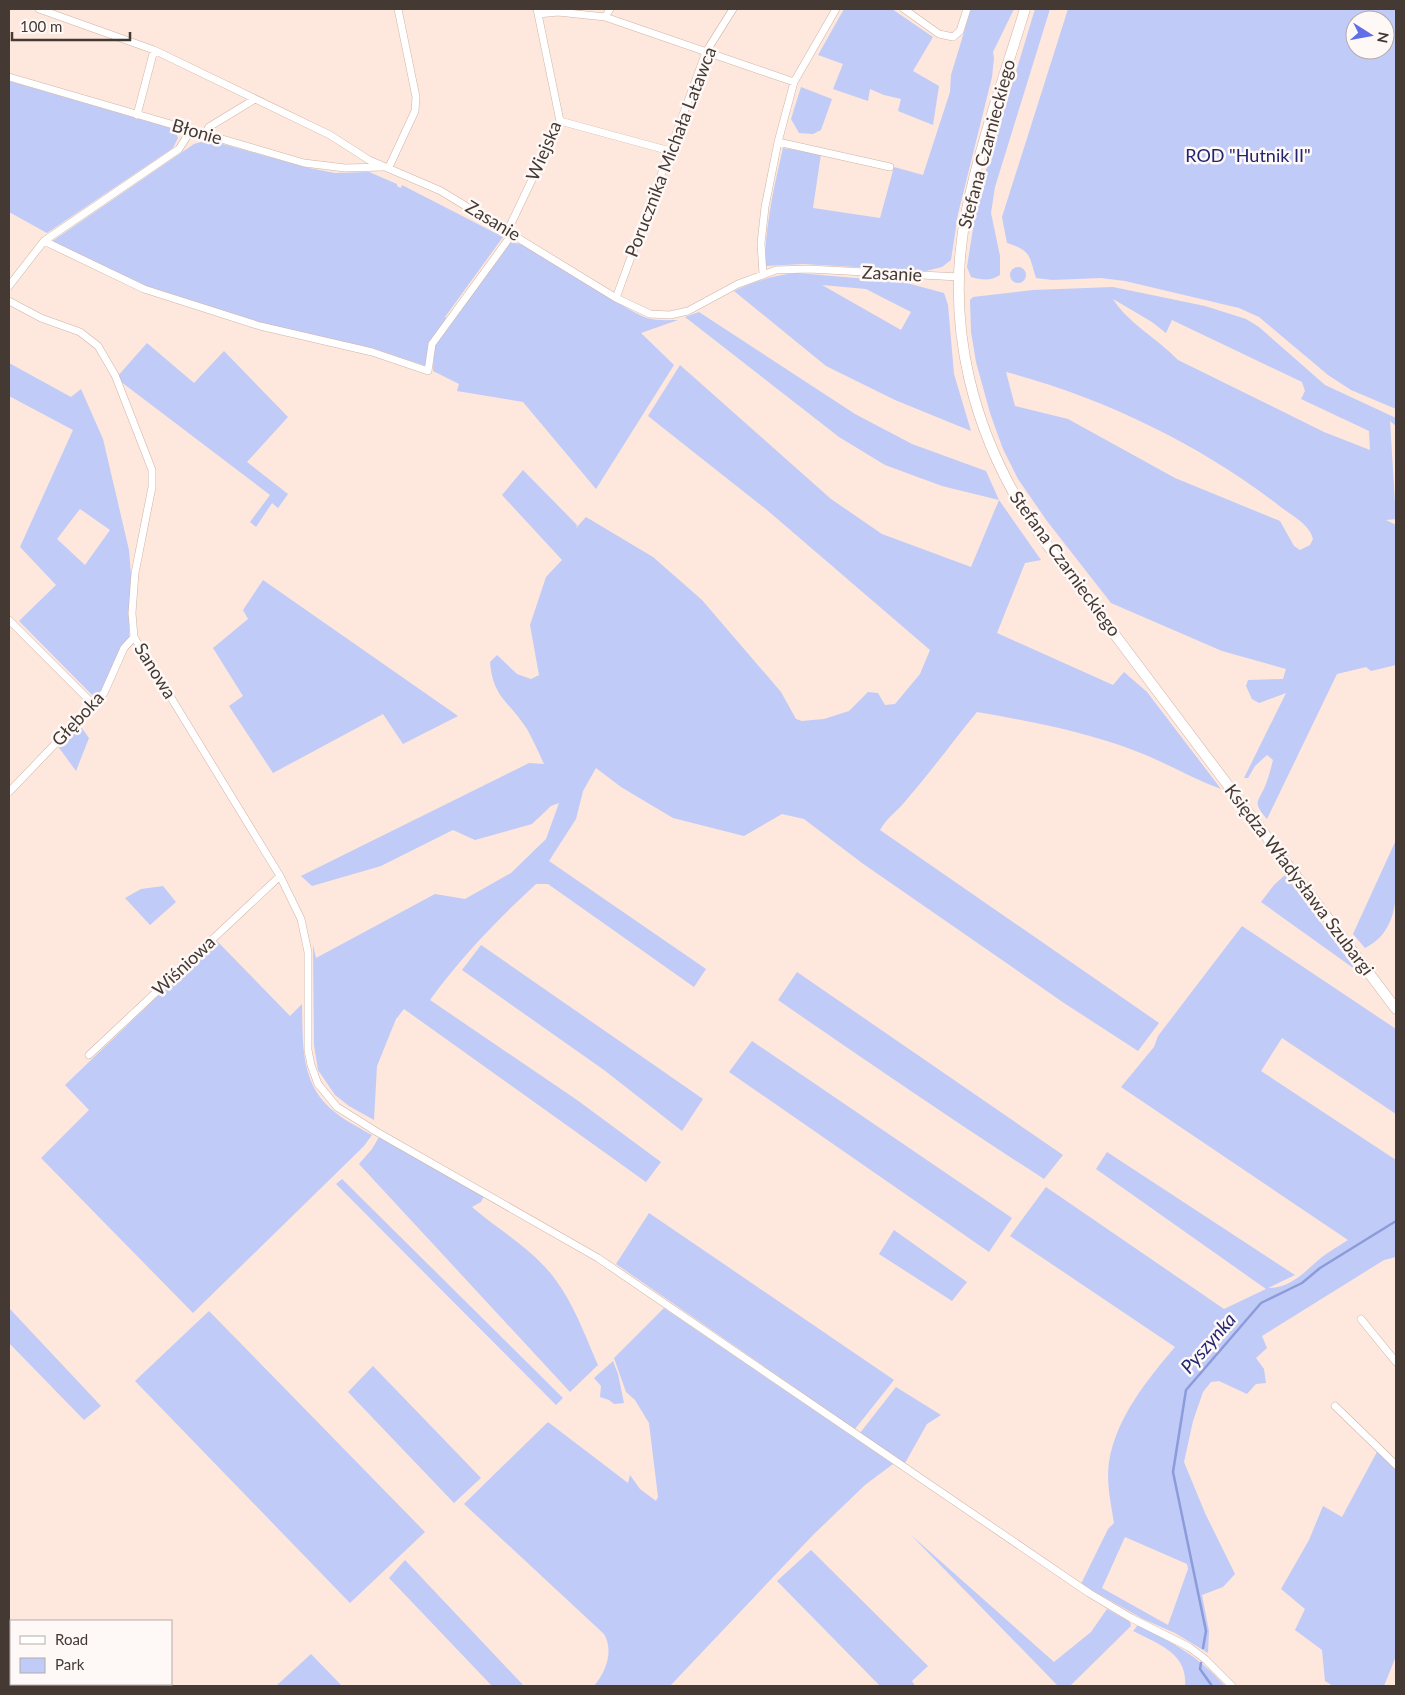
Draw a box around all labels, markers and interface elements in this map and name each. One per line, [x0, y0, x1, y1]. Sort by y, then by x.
scale bar [12, 10, 130, 42]
north arrow [1345, 10, 1395, 60]
text: 100 m [20, 17, 62, 35]
text: N [1374, 31, 1393, 44]
street label: Porucznika Michała Latawca [620, 43, 720, 260]
street label: Stefana Czarnieckiego [953, 57, 1019, 231]
street label: Błonie [170, 113, 225, 149]
street label: Wiejska [521, 117, 565, 184]
park label: ROD "Hutnik II" [1185, 144, 1311, 166]
street label: Zasanie [462, 195, 525, 245]
street label: Zasanie [861, 260, 923, 286]
street label: Stefana Czarnieckiego [1006, 486, 1126, 640]
street label: Sanowa [130, 638, 182, 702]
street label: Głęboka [47, 686, 108, 750]
street label: Księdza Władysława Szubargi [1221, 779, 1379, 979]
street label: Wiśniowa [147, 931, 219, 1000]
water label: Pyszynka [1175, 1308, 1240, 1378]
legend [10, 1620, 172, 1685]
text: Road [55, 1630, 88, 1648]
text: Park [55, 1655, 85, 1673]

